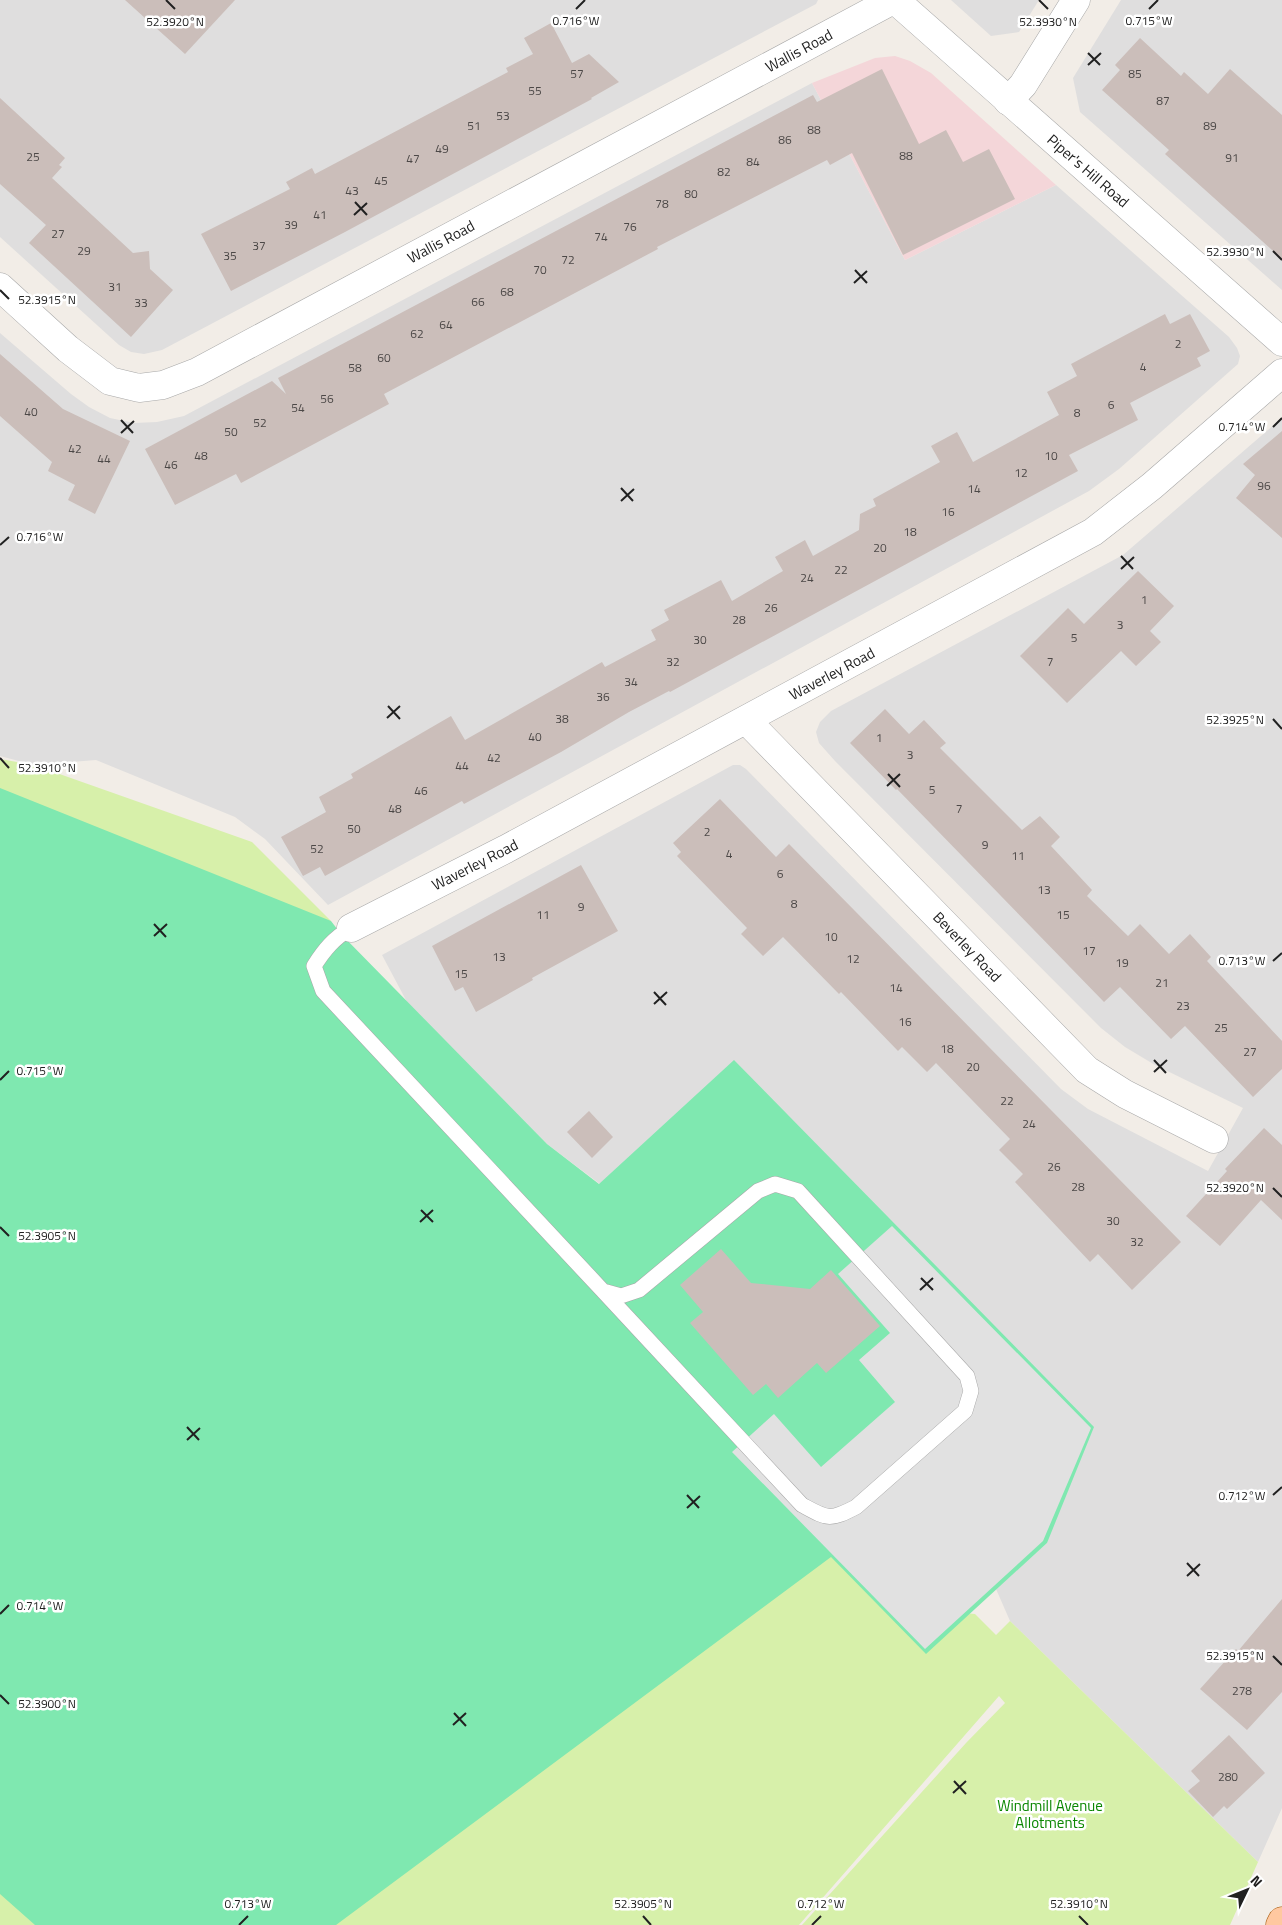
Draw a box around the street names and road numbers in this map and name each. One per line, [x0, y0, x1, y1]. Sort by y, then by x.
street label: Wallis Road [761, 23, 837, 78]
street label: Piper's Hill Road [1042, 128, 1134, 213]
street label: Wallis Road [403, 214, 479, 269]
street label: Waverley Road [785, 641, 879, 706]
street label: Waverley Road [428, 833, 522, 896]
street label: Beverley Road [928, 906, 1007, 987]

